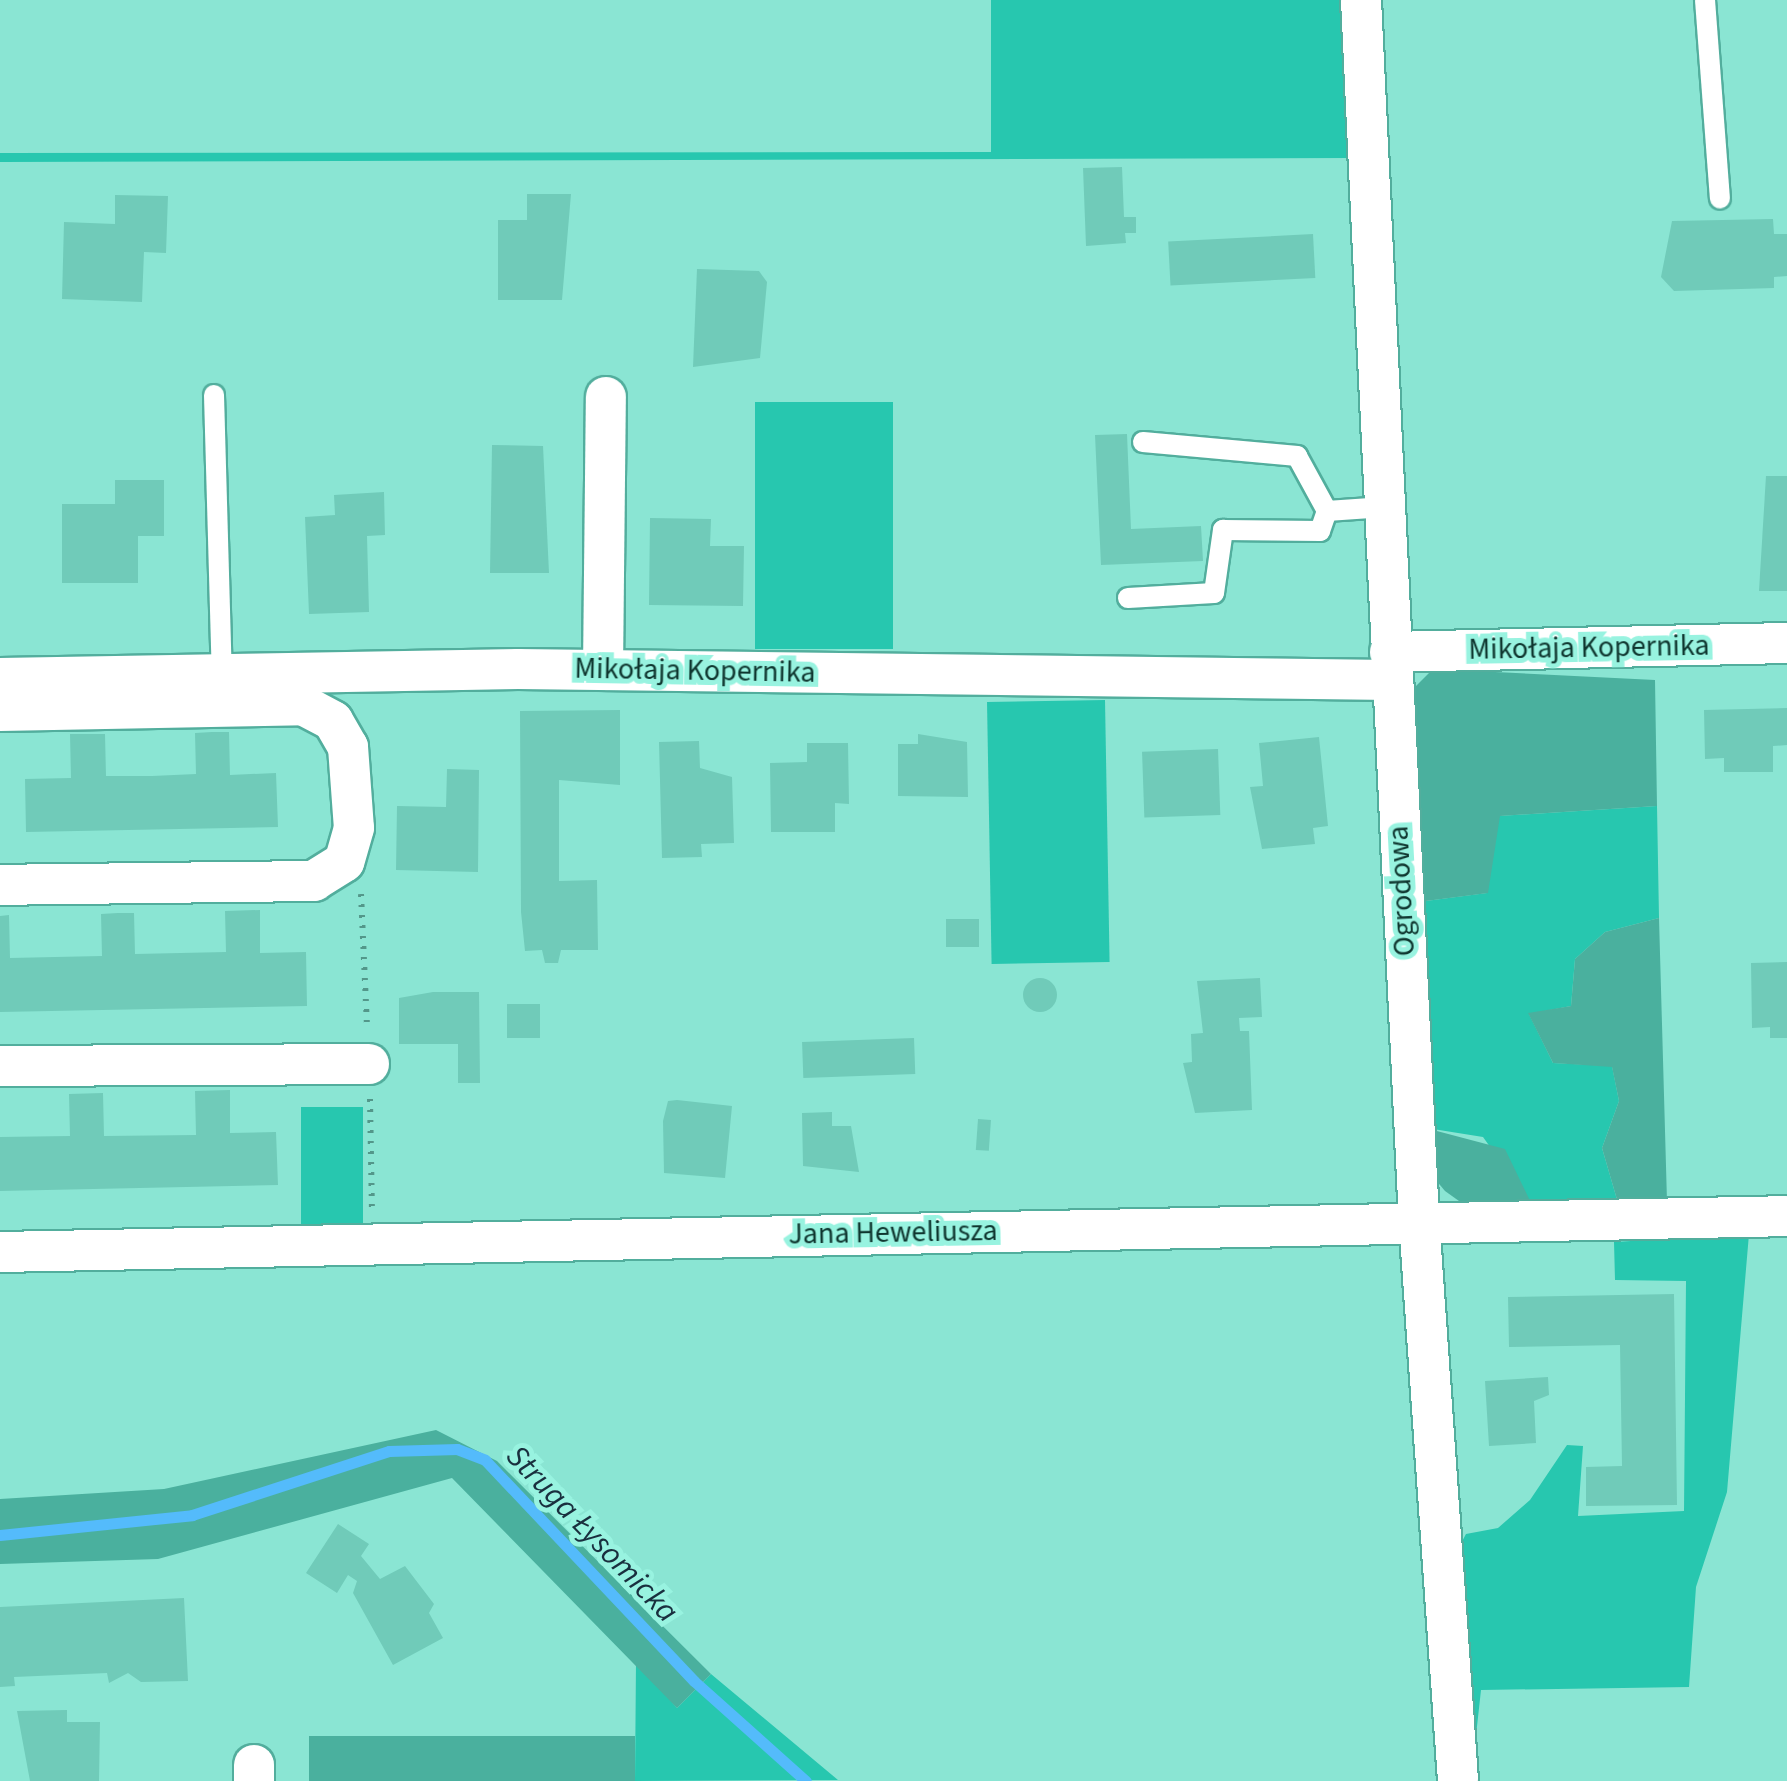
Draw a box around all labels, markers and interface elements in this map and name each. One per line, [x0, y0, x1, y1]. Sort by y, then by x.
street label: Mikołaja Kopernika [1468, 628, 1710, 668]
street label: Mikołaja Kopernika [574, 651, 816, 691]
street label: Ogrodowa [1381, 825, 1423, 957]
street label: Jana Heweliusza [788, 1213, 998, 1253]
water label: Struga Łysomicka [498, 1438, 686, 1630]

